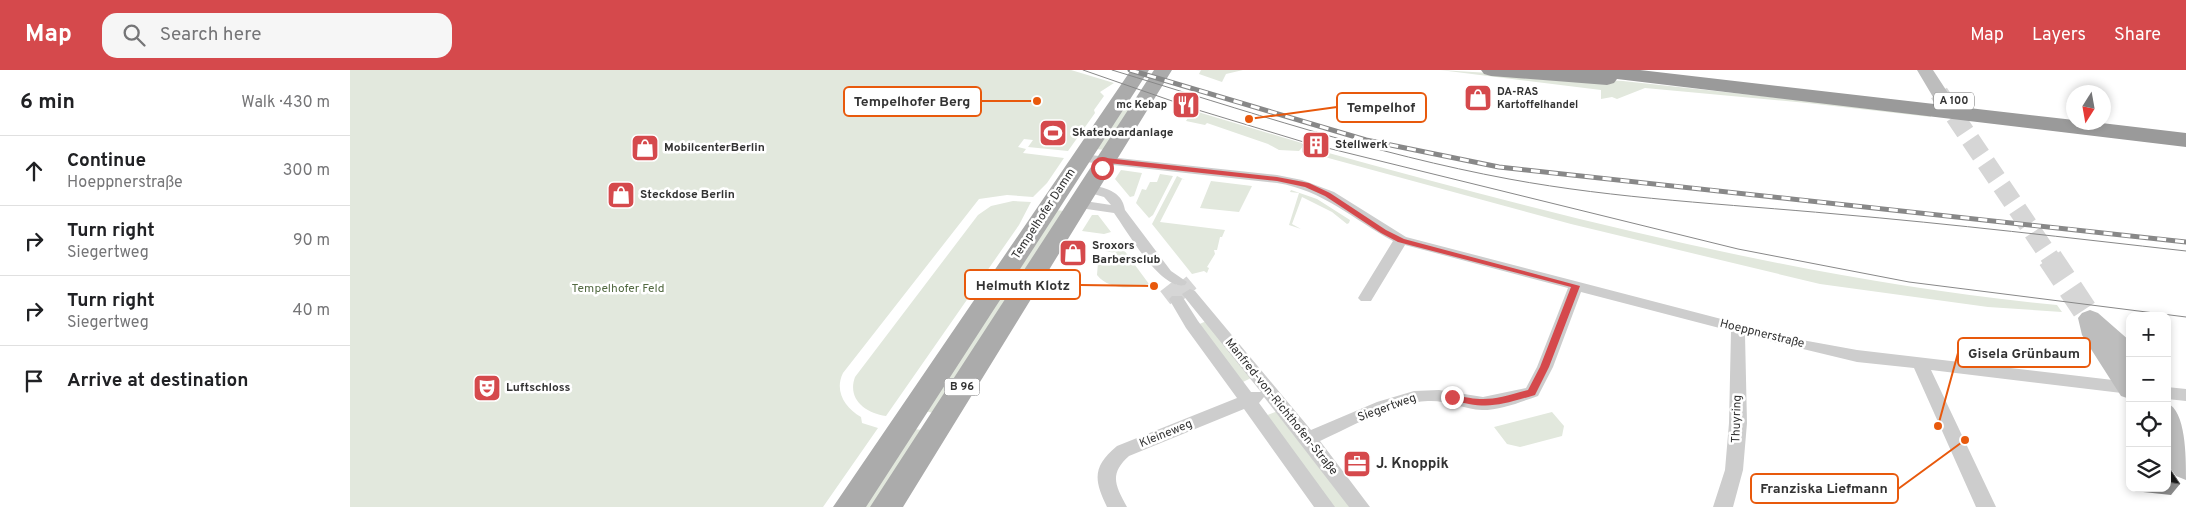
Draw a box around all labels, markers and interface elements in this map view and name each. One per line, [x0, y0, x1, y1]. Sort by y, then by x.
search box [102, 13, 452, 58]
text: Map [25, 20, 72, 50]
icon: search [120, 21, 148, 49]
text: Search here [160, 23, 261, 47]
text: Map [1970, 24, 2004, 47]
text: Layers [2032, 24, 2086, 47]
text: Share [2114, 24, 2161, 47]
shop icon: DA-RAS Kartoffelhandel [1463, 83, 1493, 113]
place label: DA-RAS Kartoffelhandel [1497, 85, 1578, 112]
north arrow [2066, 85, 2111, 130]
callout: Tempelhofer Berg [844, 87, 981, 116]
text: 6 min [20, 89, 75, 116]
restaurant icon: mc Kebap [1171, 90, 1201, 120]
road number: A 100 [1934, 92, 1974, 110]
text: Walk · 430 m [241, 93, 330, 113]
callout: Tempelhof [1337, 93, 1426, 122]
text: Tempelhofer Berg [854, 94, 970, 111]
place label: mc Kebap [1116, 98, 1167, 112]
text: Tempelhof [1347, 100, 1415, 117]
sports icon: Skateboardanlage [1038, 118, 1068, 148]
place label: Skateboardanlage [1072, 125, 1174, 141]
building icon: Stellwerk [1301, 130, 1331, 160]
shop icon: MobilcenterBerlin [630, 133, 660, 163]
place label: Stellwerk [1335, 137, 1388, 153]
place label: MobilcenterBerlin [664, 140, 765, 156]
text: Continue [67, 149, 146, 173]
icon: ahead [20, 157, 48, 185]
route start [1091, 157, 1114, 180]
text: 300 m [283, 161, 330, 181]
street label: Tempelhofer Damm [1009, 165, 1079, 263]
text: Hoeppnerstraße [67, 173, 183, 193]
shop icon: Steckdose Berlin [606, 180, 636, 210]
place label: Steckdose Berlin [640, 187, 735, 203]
text: Turn right [67, 219, 155, 243]
icon: right [20, 227, 48, 255]
text: 90 m [293, 231, 330, 251]
shop icon: Sroxors Barbersclub [1058, 238, 1088, 268]
place label: Sroxors Barbersclub [1092, 238, 1161, 268]
text: Siegertweg [67, 243, 149, 263]
callout: Helmuth Klotz [965, 270, 1080, 299]
text: Helmuth Klotz [976, 278, 1070, 295]
park label: Tempelhofer Feld [572, 281, 664, 297]
text: Turn right [67, 289, 155, 313]
icon: right [20, 297, 48, 325]
text: 40 m [292, 301, 330, 321]
map controls [2126, 312, 2171, 492]
button: + [2126, 312, 2171, 357]
text: Siegertweg [67, 313, 149, 333]
street label: Hoeppnerstraße [1718, 316, 1806, 352]
street label: Manfred-von-Richthofen-Straße [1221, 335, 1341, 479]
callout: Gisela Grünbaum [1958, 338, 2090, 367]
text: Gisela Grünbaum [1968, 346, 2080, 363]
button: − [2126, 357, 2171, 402]
icon: arrive [20, 367, 48, 395]
text: Arrive at destination [67, 369, 248, 393]
theatre icon: Luftschloss [472, 373, 502, 403]
road number: B 96 [944, 378, 980, 396]
place label: Luftschloss [506, 380, 571, 396]
route end [1441, 386, 1464, 409]
street label: Siegertweg [1355, 390, 1419, 426]
street label: Thuyring [1728, 395, 1746, 443]
button: locate [2126, 402, 2171, 447]
street label: Kleineweg [1137, 416, 1195, 452]
button: layers [2126, 447, 2171, 492]
office icon: J. Knoppik [1342, 449, 1372, 479]
place label: J. Knoppik [1376, 455, 1449, 474]
callout: Franziska Liefmann [1751, 474, 1898, 503]
text: Franziska Liefmann [1760, 481, 1888, 498]

